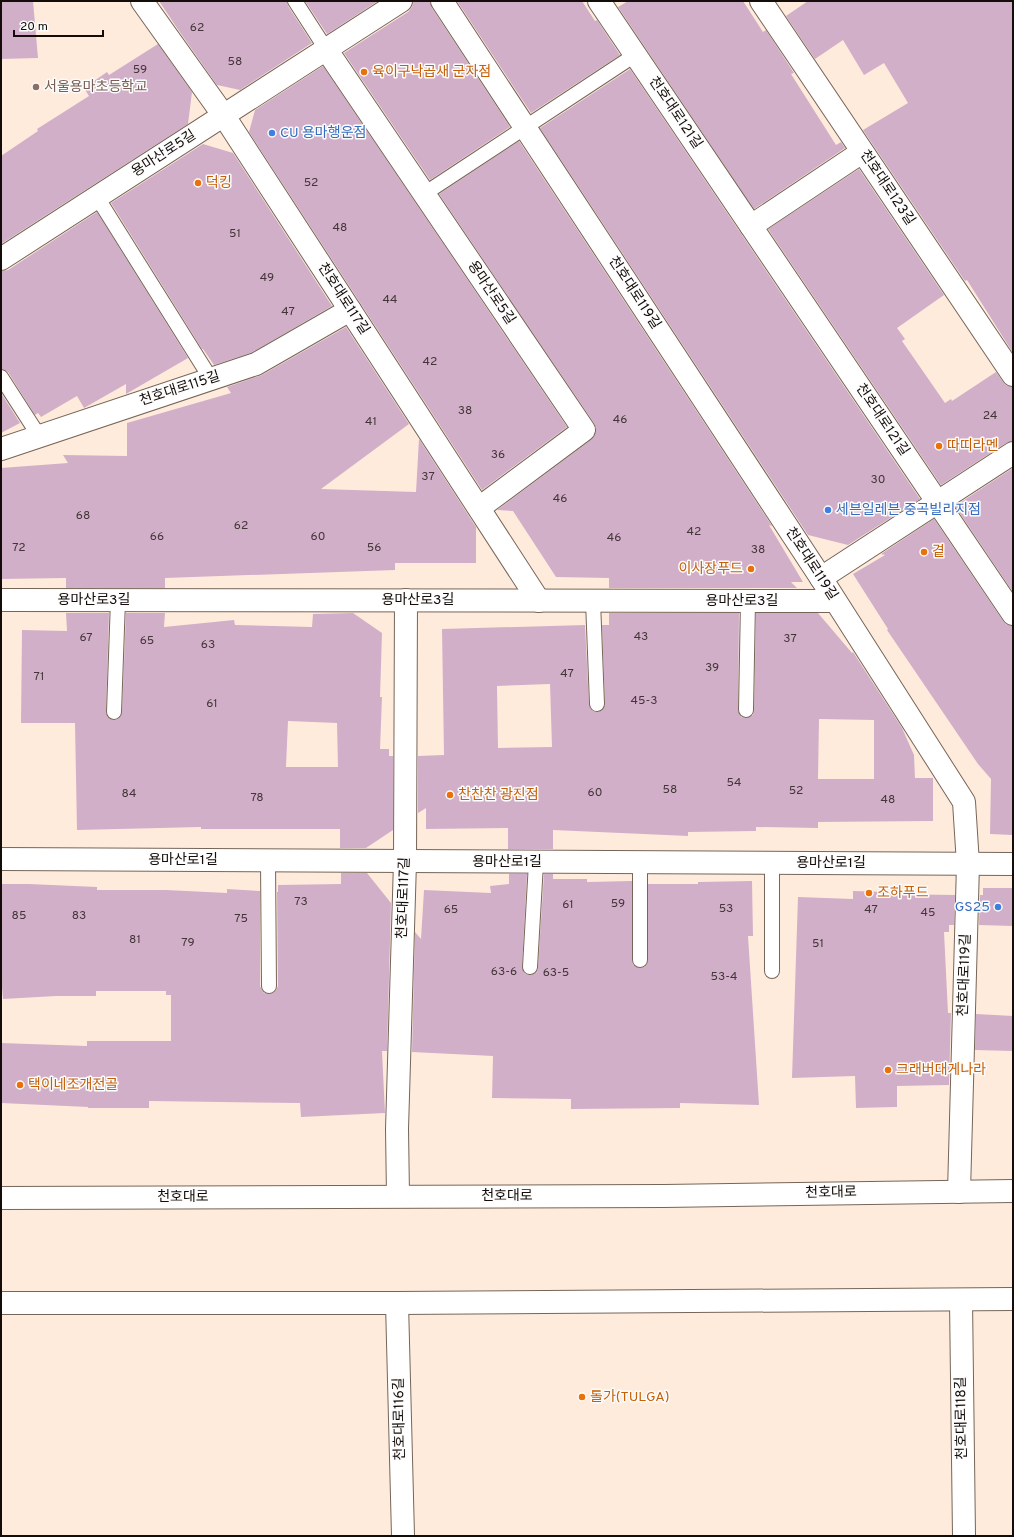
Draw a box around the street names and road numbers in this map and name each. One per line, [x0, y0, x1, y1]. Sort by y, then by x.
street label: 천호대로121길 [645, 73, 706, 152]
street label: 용마산로5길 [129, 127, 199, 181]
street label: 천호대로123길 [856, 147, 919, 229]
street label: 천호대로119길 [604, 253, 665, 333]
street label: 용마산로5길 [464, 258, 518, 328]
street label: 천호대로117길 [314, 259, 373, 338]
street label: 천호대로115길 [137, 367, 222, 410]
street label: 천호대로121길 [852, 380, 913, 459]
street label: 천호대로119길 [781, 524, 842, 604]
street label: 용마산로3길 [58, 592, 130, 609]
street label: 용마산로3길 [382, 592, 454, 609]
street label: 용마산로3길 [706, 593, 778, 610]
street label: 용마산로1길 [148, 852, 218, 869]
street label: 용마산로1길 [472, 854, 542, 871]
street label: 용마산로1길 [796, 855, 866, 872]
street label: 천호대로117길 [393, 857, 414, 939]
street label: 천호대로119길 [954, 933, 975, 1017]
street label: 천호대로 [805, 1183, 857, 1202]
street label: 천호대로 [481, 1187, 533, 1205]
street label: 천호대로 [157, 1188, 209, 1206]
street label: 천호대로118길 [952, 1376, 971, 1460]
street label: 천호대로116길 [390, 1377, 409, 1461]

